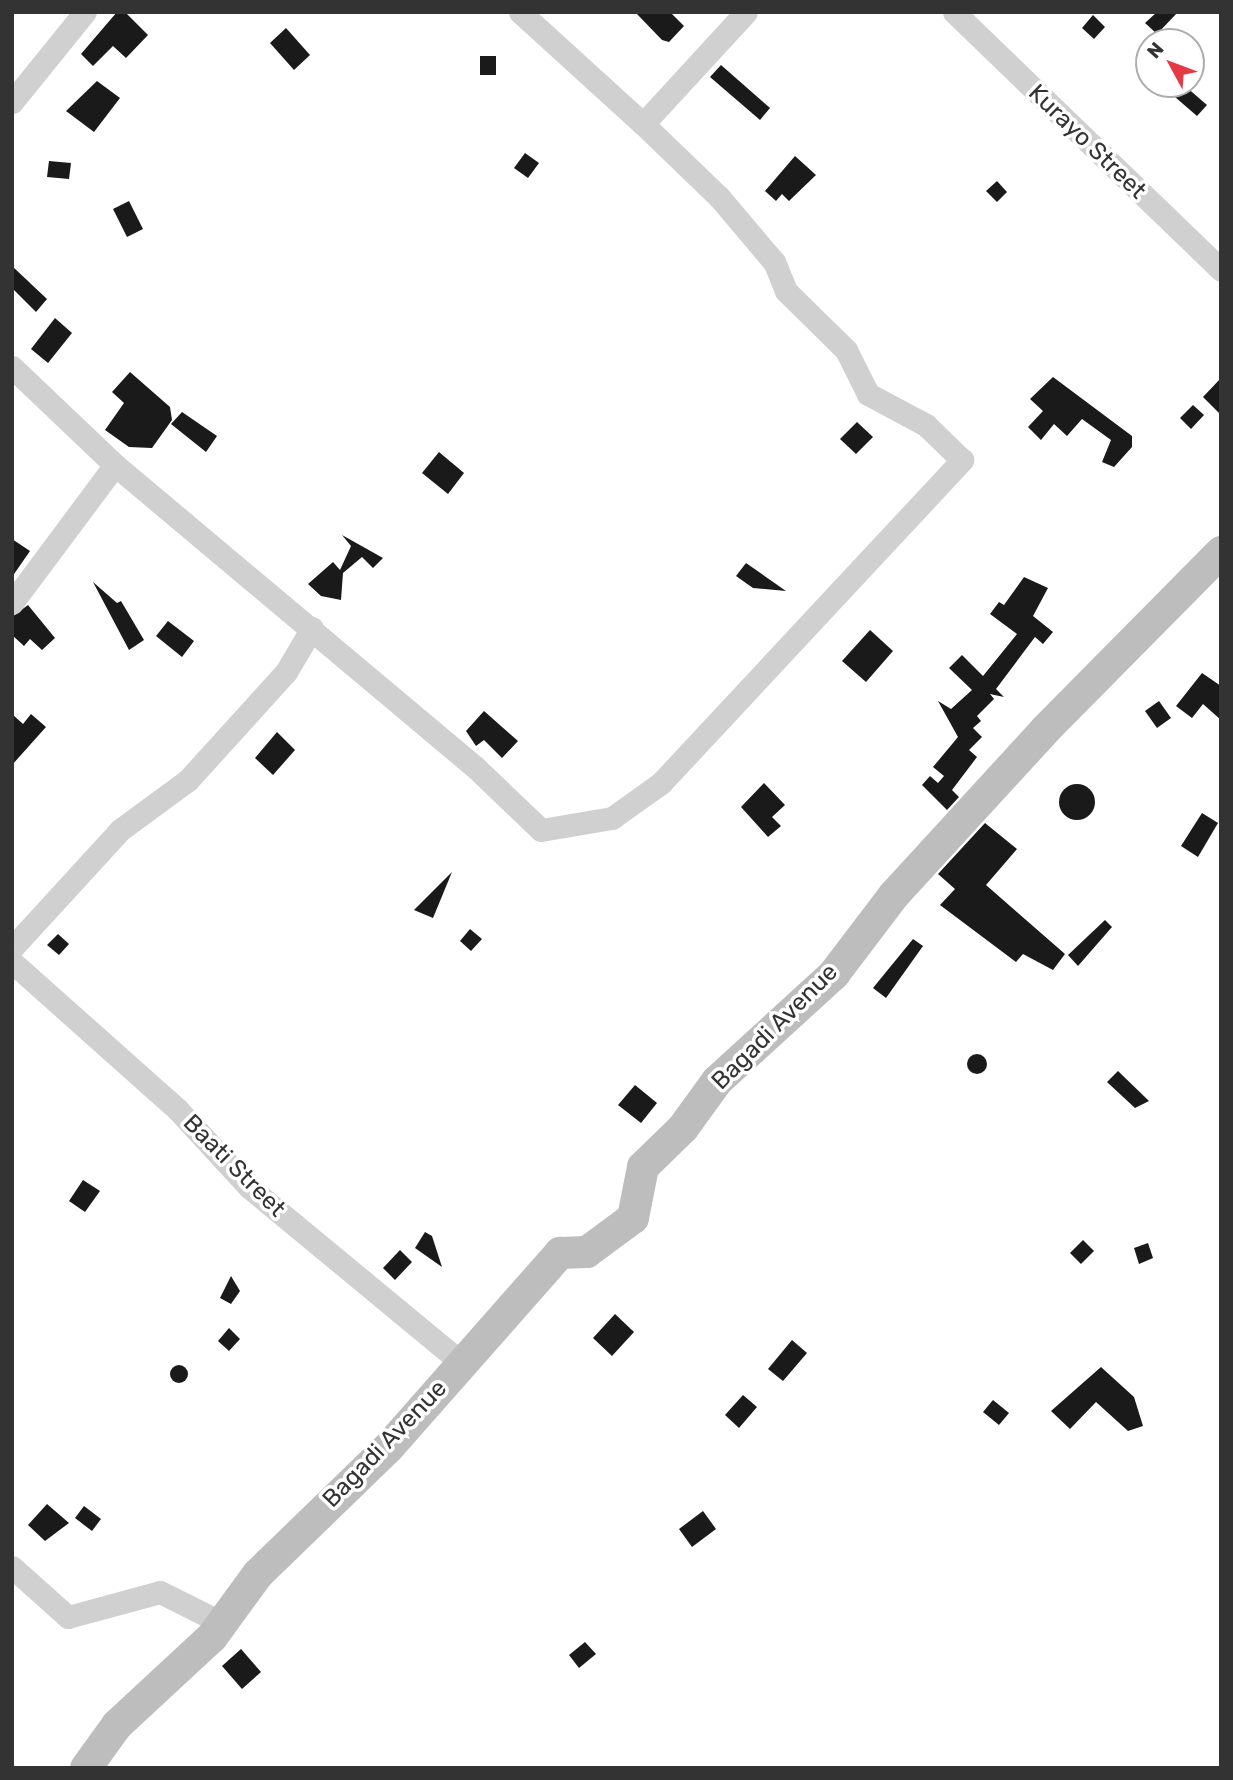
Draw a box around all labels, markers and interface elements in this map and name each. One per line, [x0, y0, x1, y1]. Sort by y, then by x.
north arrow [1135, 28, 1205, 98]
text: N [1142, 38, 1168, 63]
street label: Kurayo Street [1022, 79, 1152, 205]
street label: Bagadi Avenue [706, 958, 844, 1096]
street label: Baati Street [177, 1109, 291, 1223]
street label: Bagadi Avenue [317, 1374, 453, 1514]

